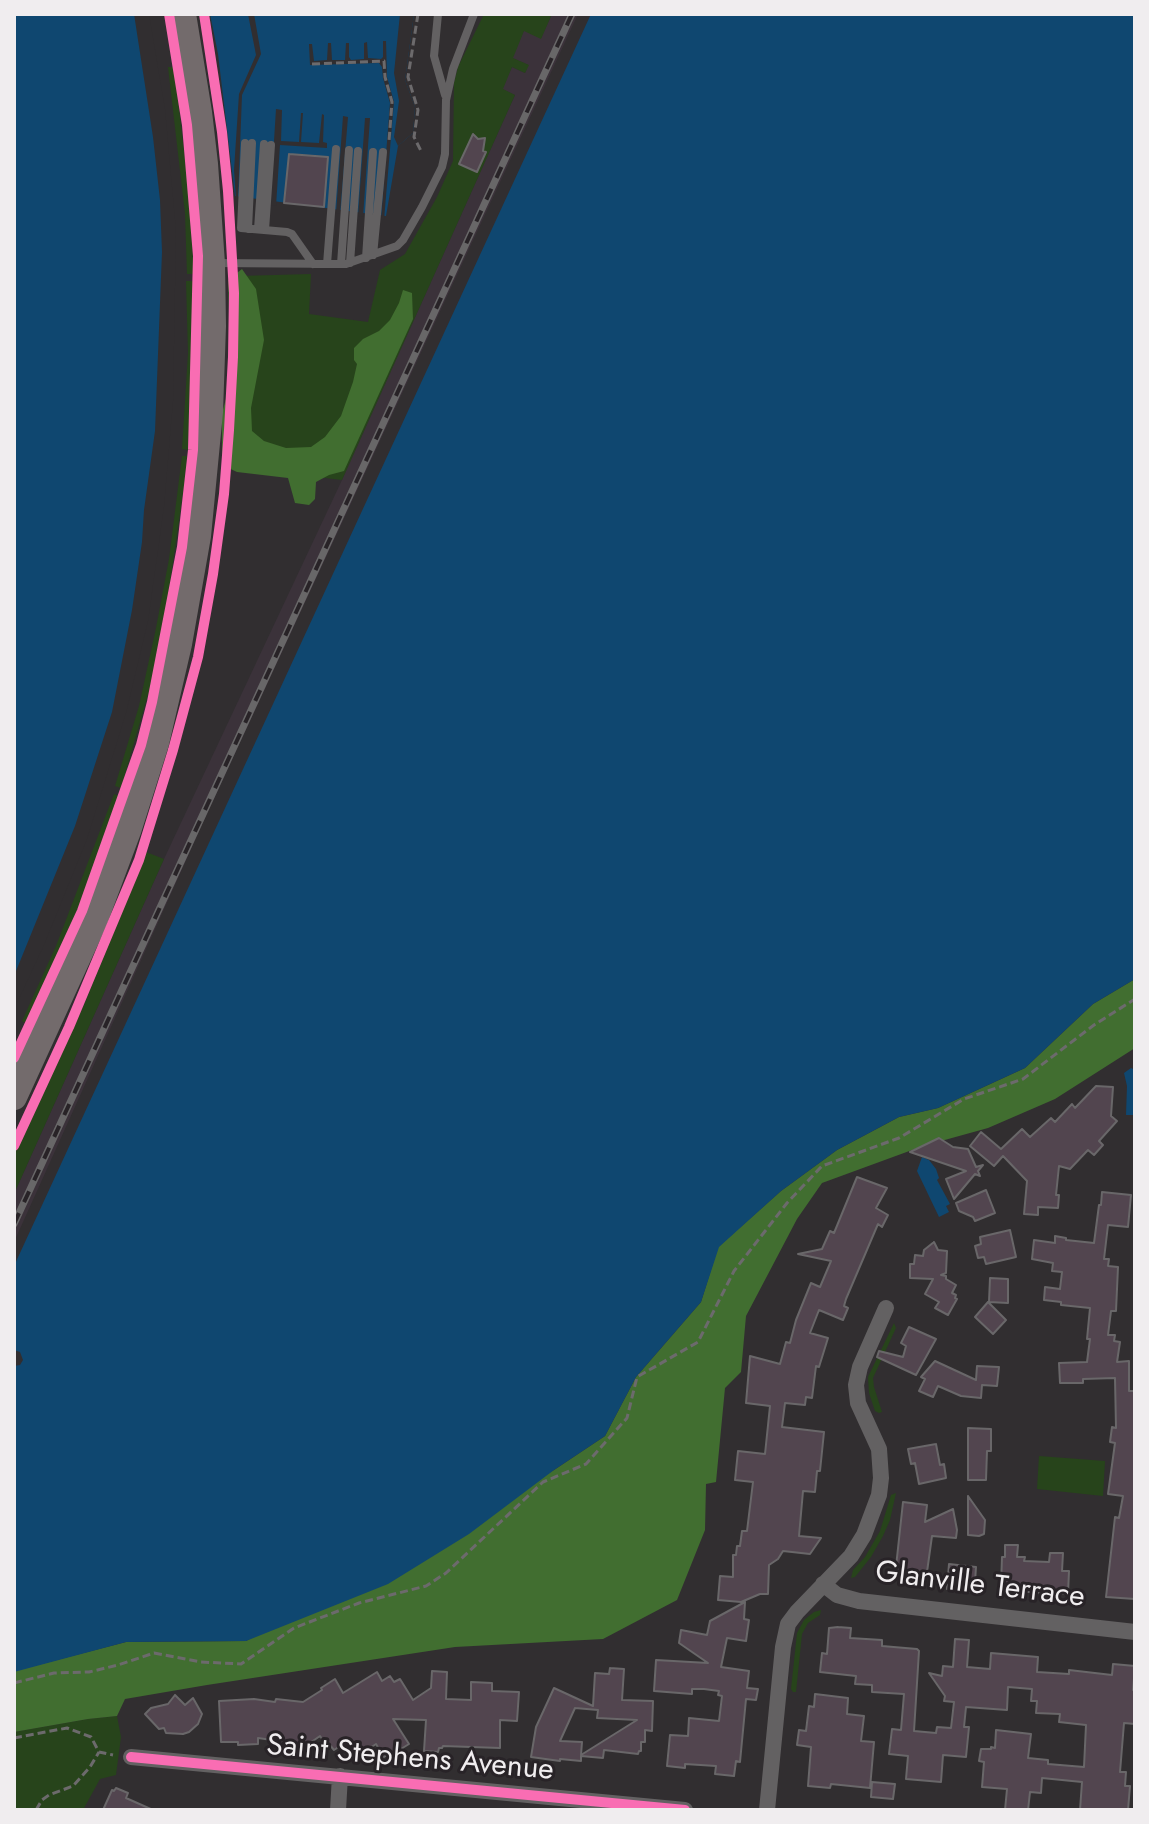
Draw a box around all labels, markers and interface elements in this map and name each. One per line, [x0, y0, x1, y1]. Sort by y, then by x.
street label: Glanville Terrace [873, 1555, 1087, 1617]
street label: Saint Stephens Avenue [265, 1729, 555, 1789]

